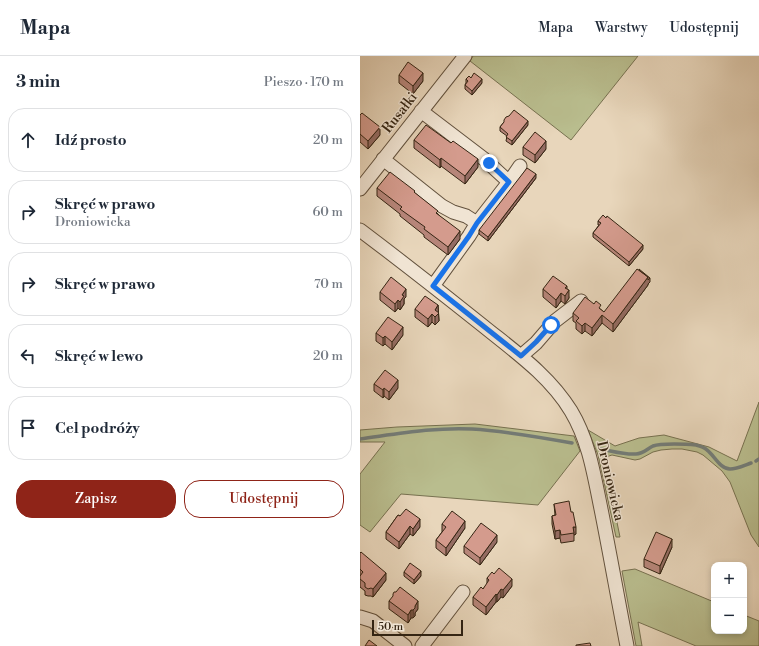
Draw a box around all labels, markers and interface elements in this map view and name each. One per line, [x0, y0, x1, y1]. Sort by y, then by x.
text: Mapa [20, 16, 70, 40]
text: Mapa [538, 19, 573, 37]
text: Warstwy [595, 19, 648, 37]
text: Udostępnij [670, 19, 739, 37]
text: 3 min [16, 71, 60, 93]
text: Pieszo · 170 m [264, 74, 344, 90]
street label: Rusałki [378, 89, 422, 137]
icon: ahead [17, 129, 39, 151]
text: Idź prosto [55, 131, 127, 150]
text: 20 m [313, 132, 343, 148]
route end [480, 154, 498, 172]
text: Skręć w prawo [55, 195, 155, 214]
icon: right [17, 201, 39, 223]
text: 60 m [312, 204, 343, 220]
text: Droniowicka [55, 214, 131, 230]
icon: right [17, 273, 39, 295]
text: Skręć w prawo [55, 275, 155, 294]
text: 70 m [314, 276, 343, 292]
route start [542, 316, 560, 334]
icon: left [17, 345, 39, 367]
text: Skręć w lewo [55, 347, 143, 366]
text: 20 m [313, 348, 343, 364]
icon: arrive [17, 417, 39, 439]
text: Cel podróży [55, 419, 140, 438]
street label: Droniowicka [592, 439, 628, 524]
button: Zapisz [16, 480, 176, 518]
button: Udostępnij [184, 480, 344, 518]
map controls [711, 562, 747, 634]
button: + [711, 562, 747, 598]
button: − [711, 598, 747, 634]
scale bar [372, 618, 463, 637]
text: 50 m [378, 620, 403, 634]

